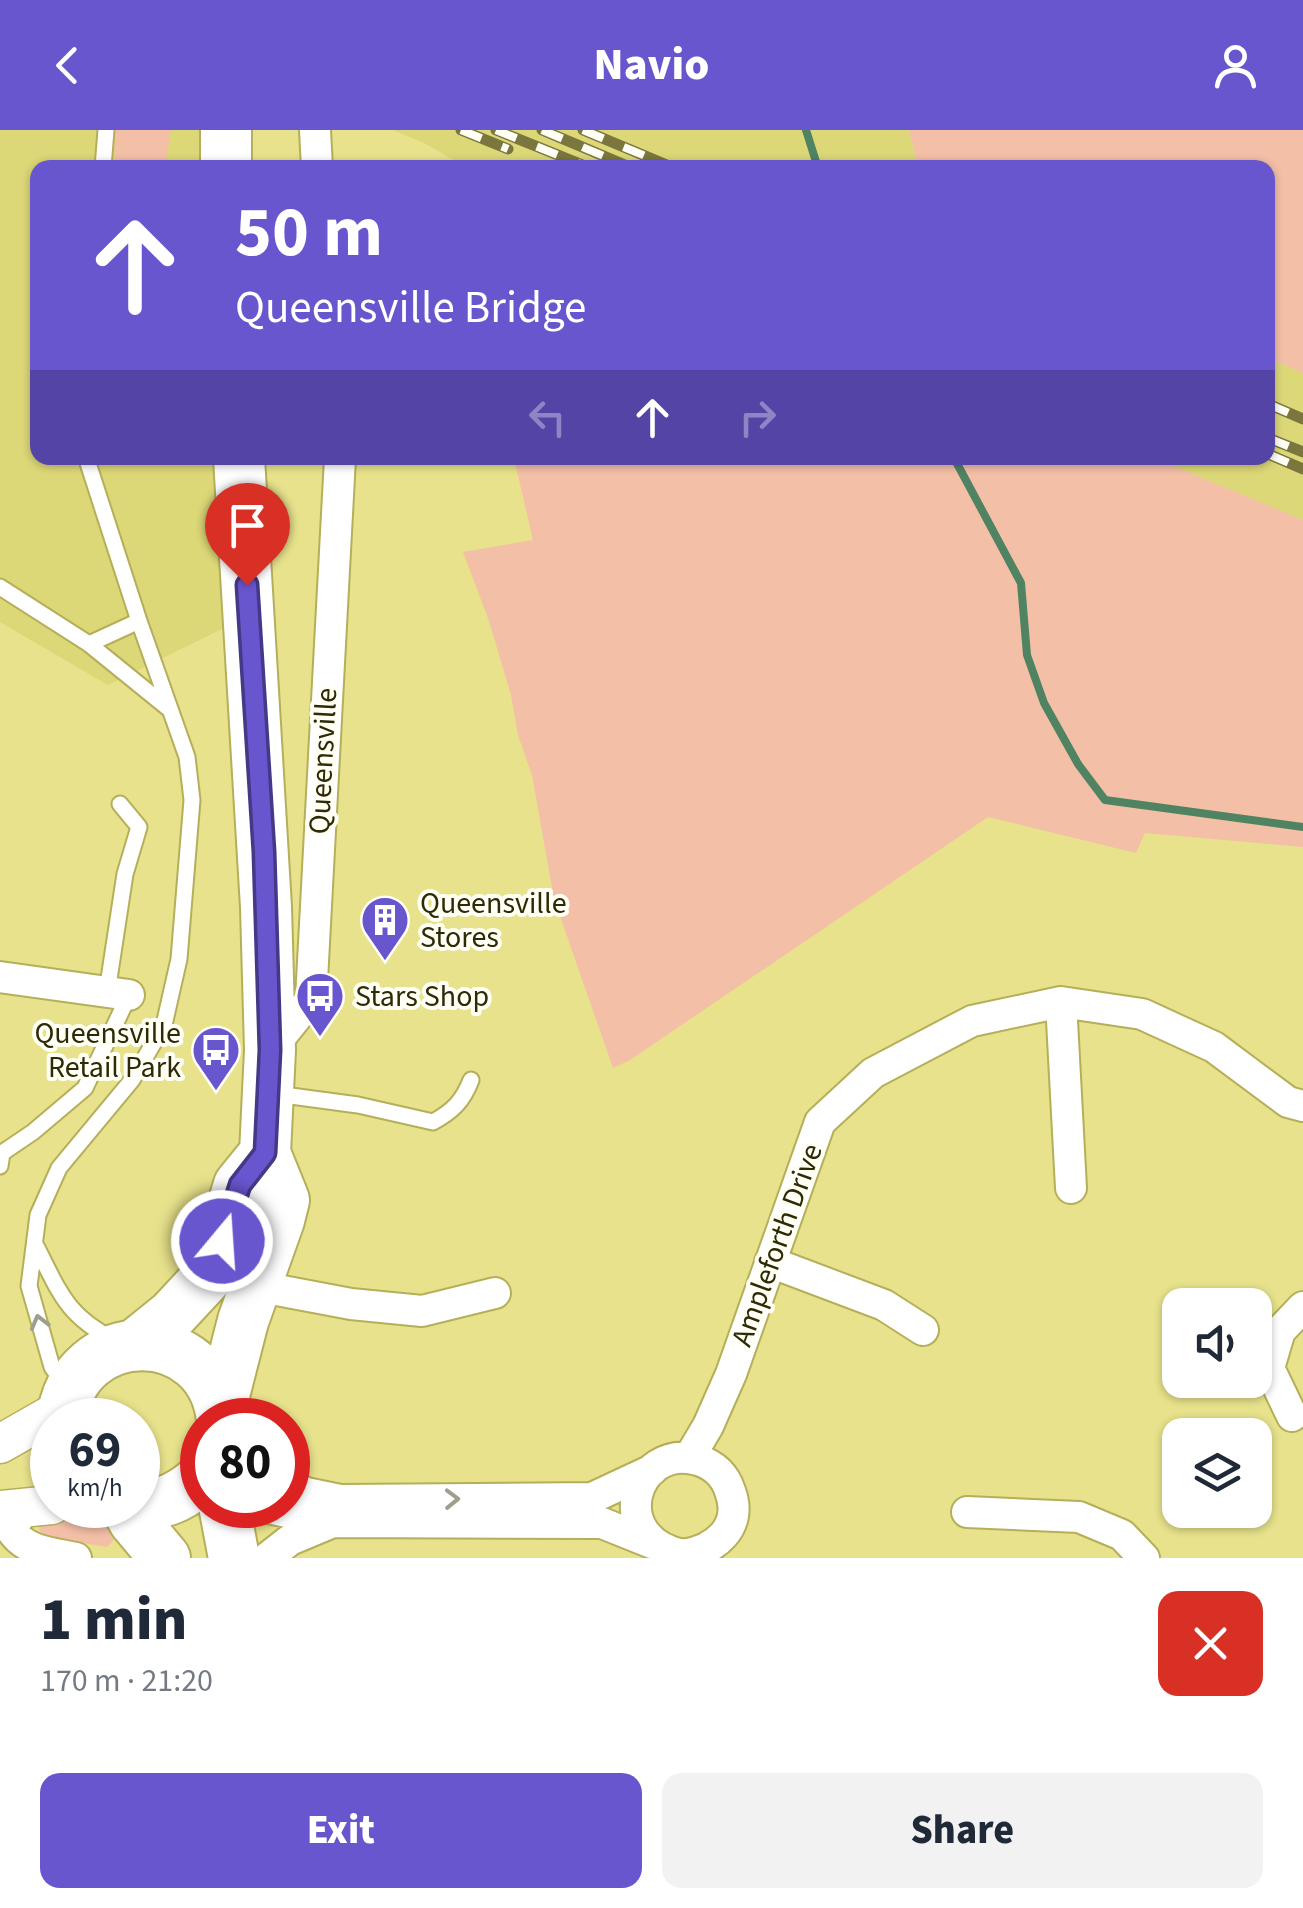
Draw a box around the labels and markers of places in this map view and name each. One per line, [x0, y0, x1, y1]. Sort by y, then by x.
pin [205, 483, 290, 586]
place label: Queensville Stores [420, 882, 567, 959]
building icon: Queensville Stores [359, 894, 411, 962]
bus stop icon: Stars Shop [294, 970, 346, 1038]
place label: Stars Shop [355, 975, 489, 1018]
place label: Queensville Retail Park [34, 1012, 181, 1089]
bus stop icon: Queensville Retail Park [190, 1024, 242, 1092]

